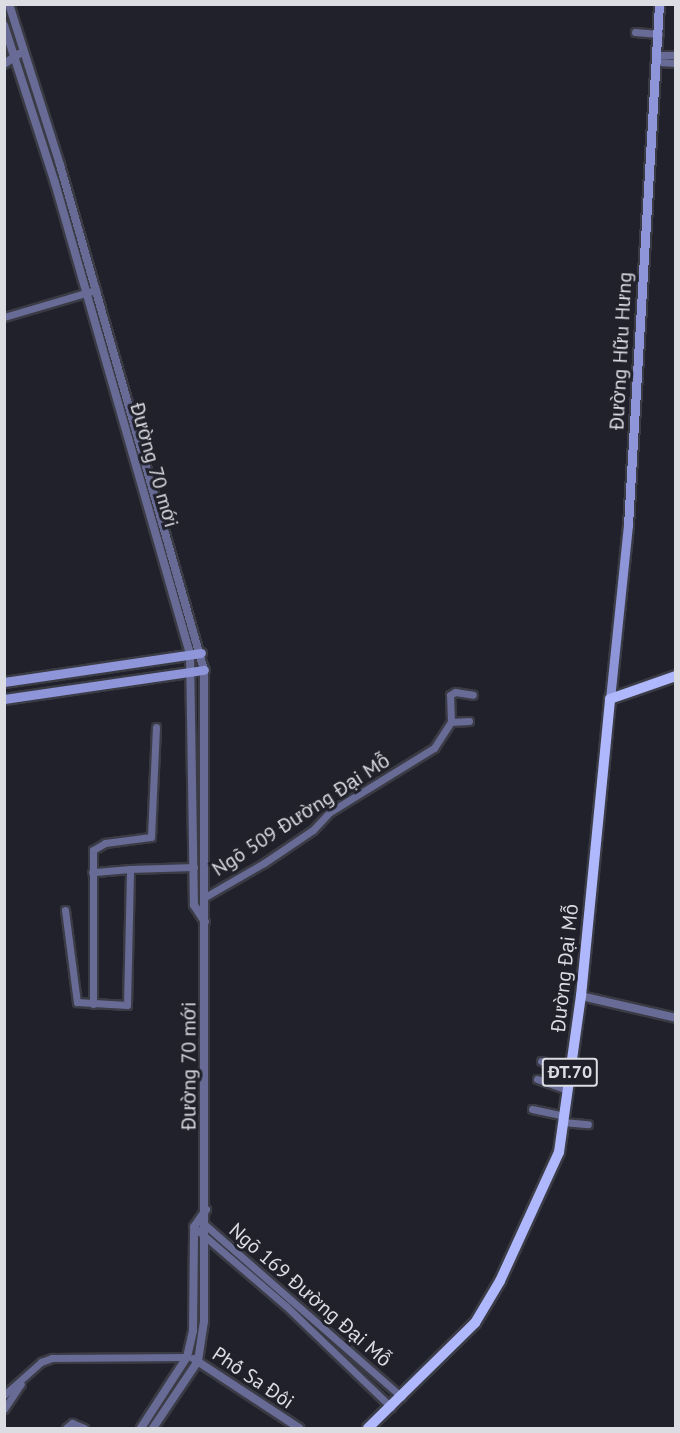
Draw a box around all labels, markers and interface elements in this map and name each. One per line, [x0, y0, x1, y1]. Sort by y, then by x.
street label: Đường Hữu Hưng [605, 271, 637, 431]
street label: Đường 70 mới [125, 400, 183, 530]
street label: Ngõ 509 Đường Đại Mỗ [208, 749, 394, 881]
street label: Đường Đại Mỗ [546, 903, 584, 1033]
street label: Đường 70 mới [177, 1002, 201, 1130]
road number: ĐT.70 [542, 1057, 598, 1087]
street label: Ngõ 169 Đường Đại Mỗ [224, 1218, 396, 1372]
street label: Phố Sa Đôi [208, 1342, 298, 1414]

